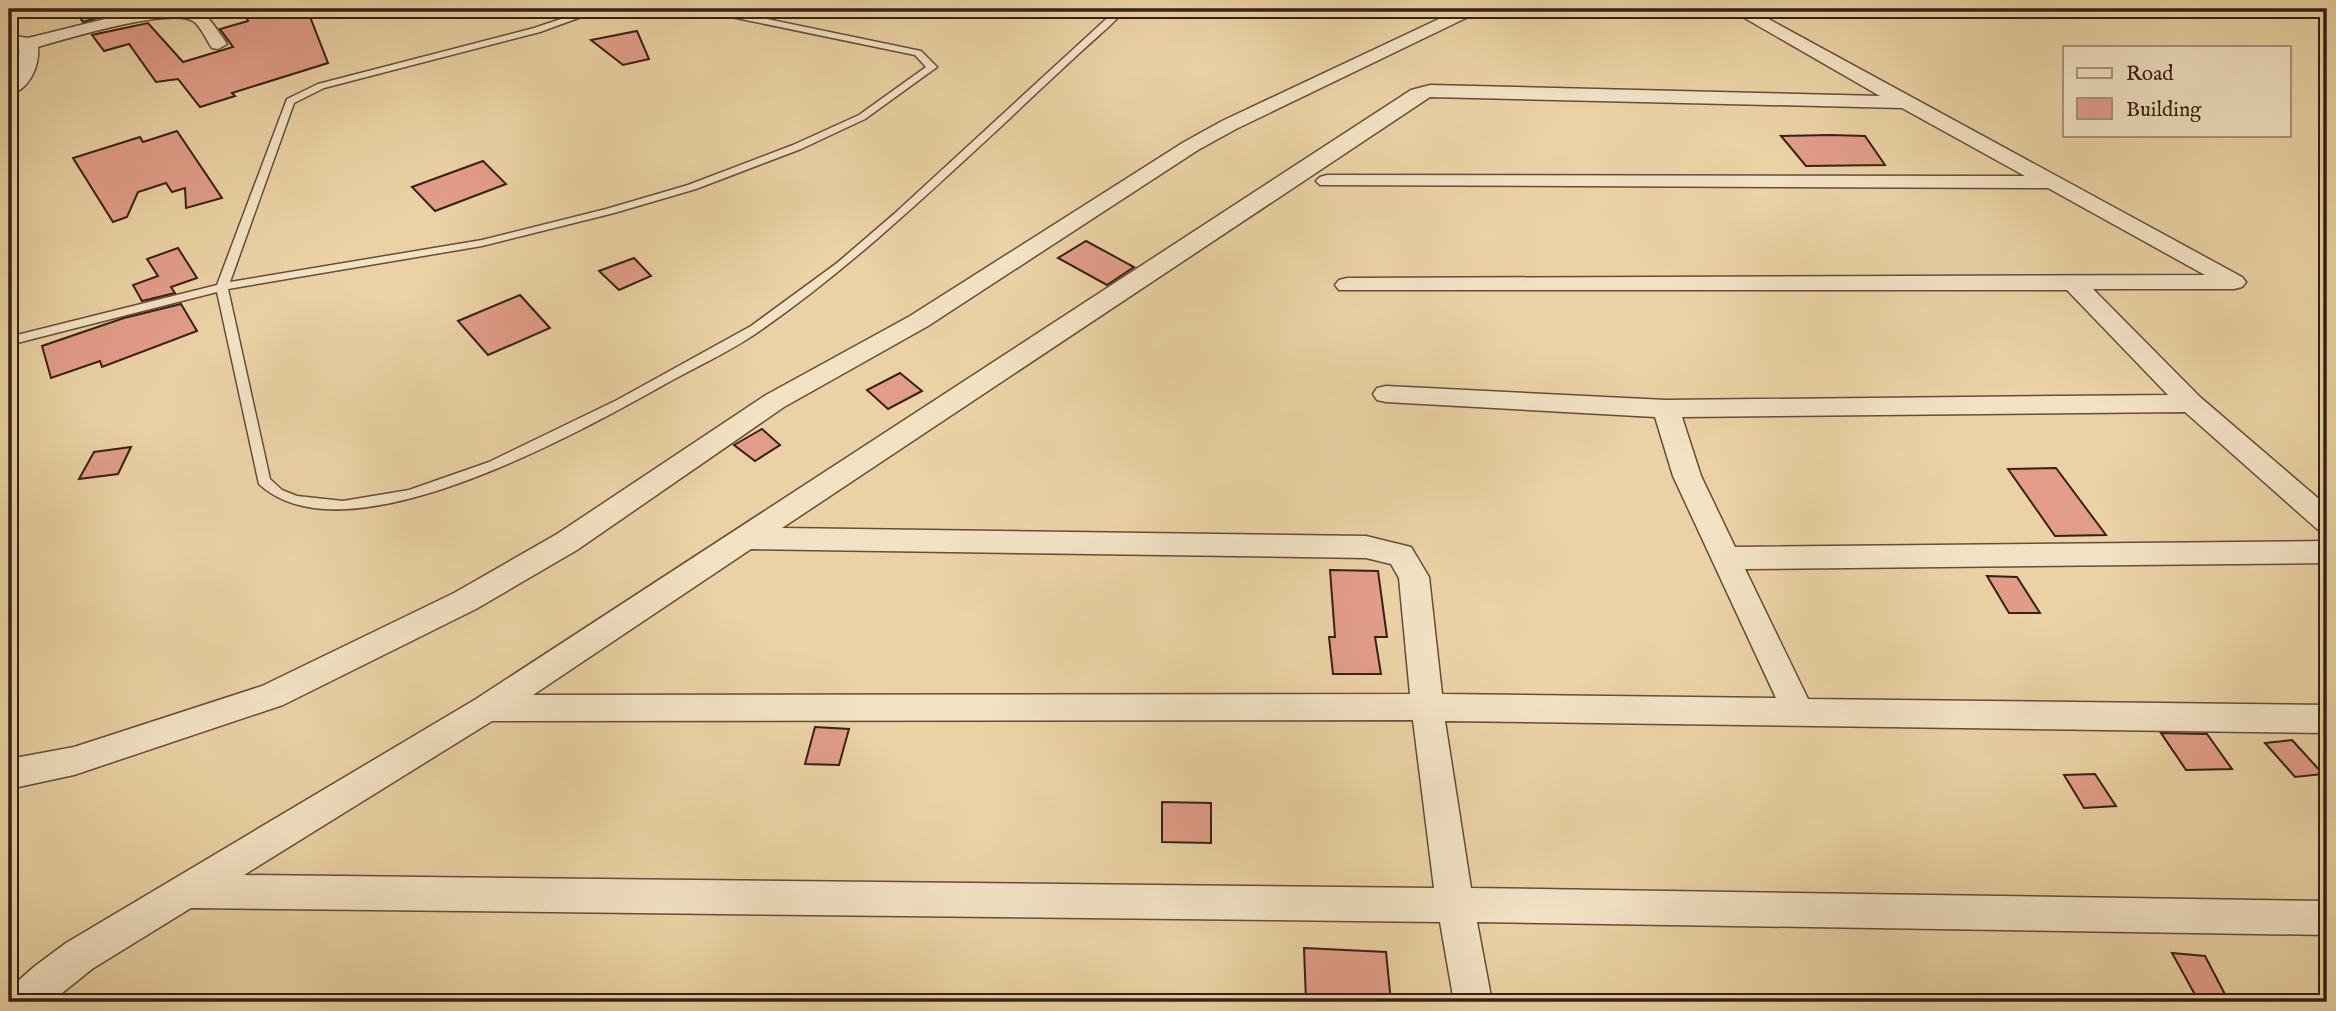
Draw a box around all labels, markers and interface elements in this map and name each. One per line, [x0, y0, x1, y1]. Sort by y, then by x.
legend [2063, 46, 2290, 136]
text: Road [2126, 61, 2174, 88]
text: Building [2126, 97, 2202, 124]

